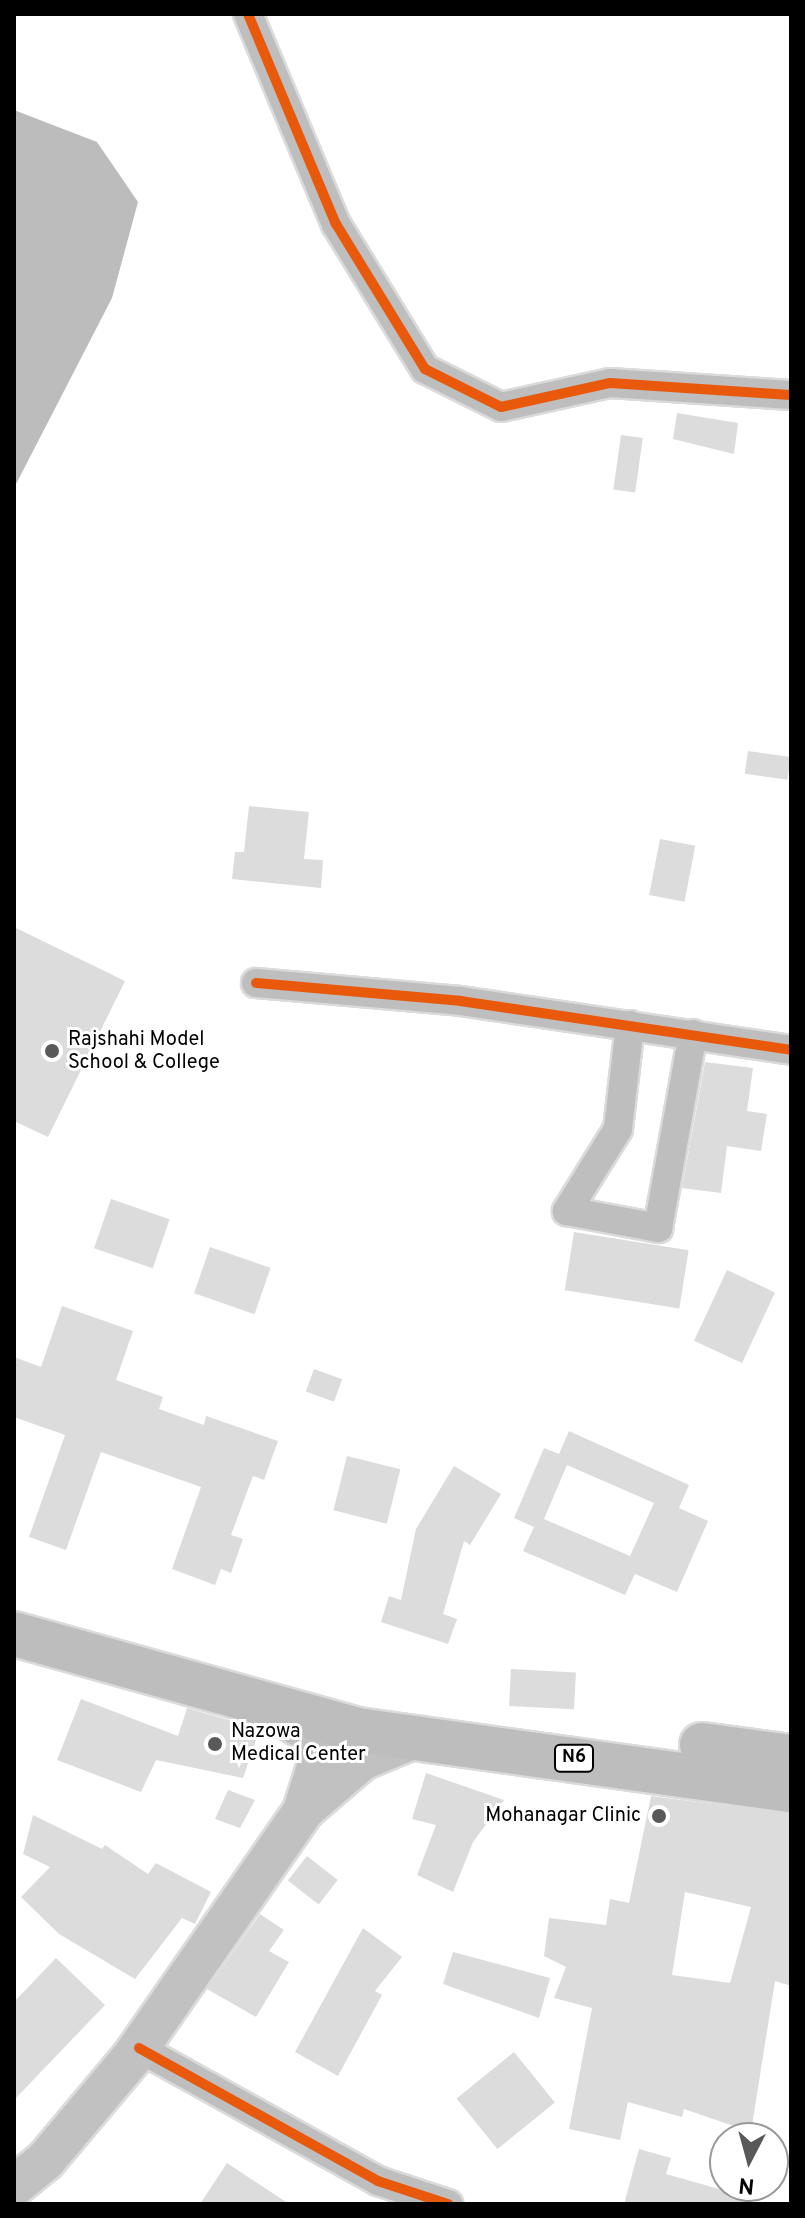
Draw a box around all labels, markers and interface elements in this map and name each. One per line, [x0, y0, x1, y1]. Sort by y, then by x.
place label: Rajshahi Model School & College [68, 1028, 220, 1075]
marker: Rajshahi Model School & College [43, 1042, 61, 1060]
place label: Nazowa Medical Center [231, 1720, 366, 1767]
marker: Nazowa Medical Center [206, 1735, 224, 1753]
road number: N6 [554, 1744, 594, 1772]
place label: Mohanagar Clinic [485, 1804, 641, 1828]
marker: Mohanagar Clinic [648, 1805, 670, 1827]
north arrow [709, 2122, 789, 2202]
text: N [737, 2170, 756, 2199]

